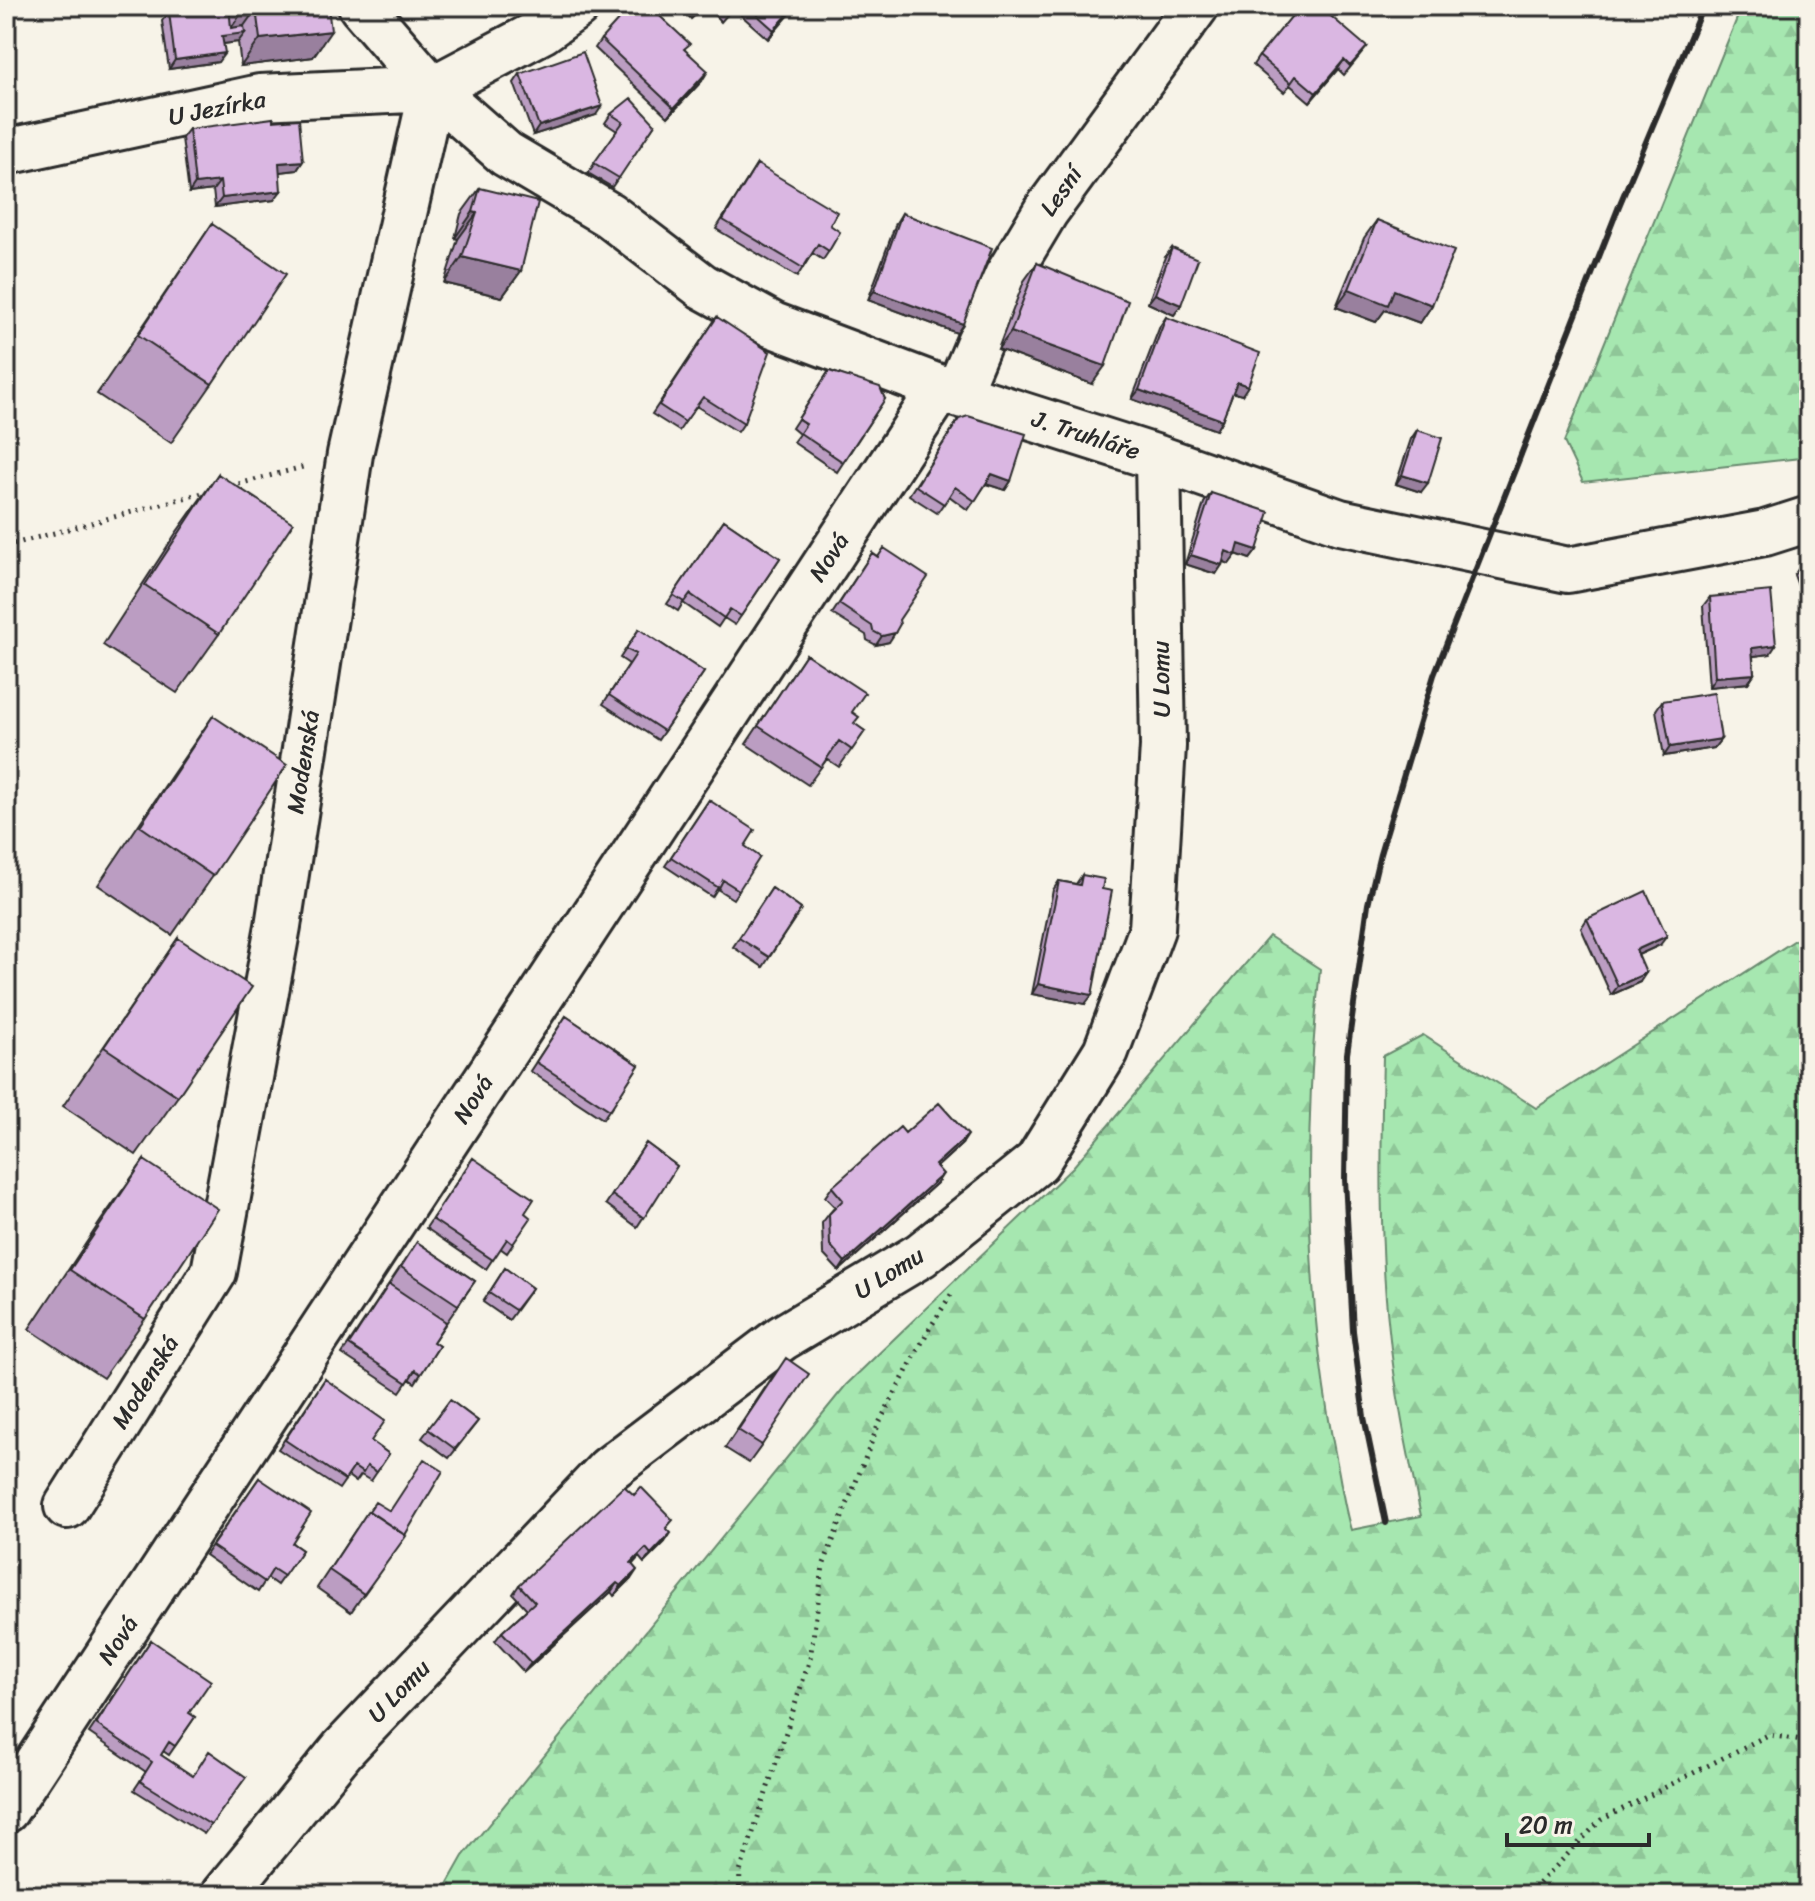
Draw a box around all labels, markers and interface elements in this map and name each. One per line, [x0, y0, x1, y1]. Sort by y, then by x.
street label: U Jezírka [165, 78, 270, 138]
street label: Lesní [1028, 154, 1096, 225]
street label: J. Truhláře [1025, 397, 1146, 472]
street label: Nová [797, 524, 861, 590]
street label: U Lomu [1139, 640, 1183, 718]
street label: Modenská [274, 707, 332, 817]
street label: Nová [441, 1066, 505, 1132]
street label: U Lomu [845, 1235, 933, 1311]
street label: Modenská [100, 1327, 190, 1437]
street label: Nová [86, 1607, 150, 1673]
street label: U Lomu [357, 1649, 441, 1733]
scale bar [1507, 1797, 1649, 1847]
text: 20 m [1519, 1804, 1573, 1846]

